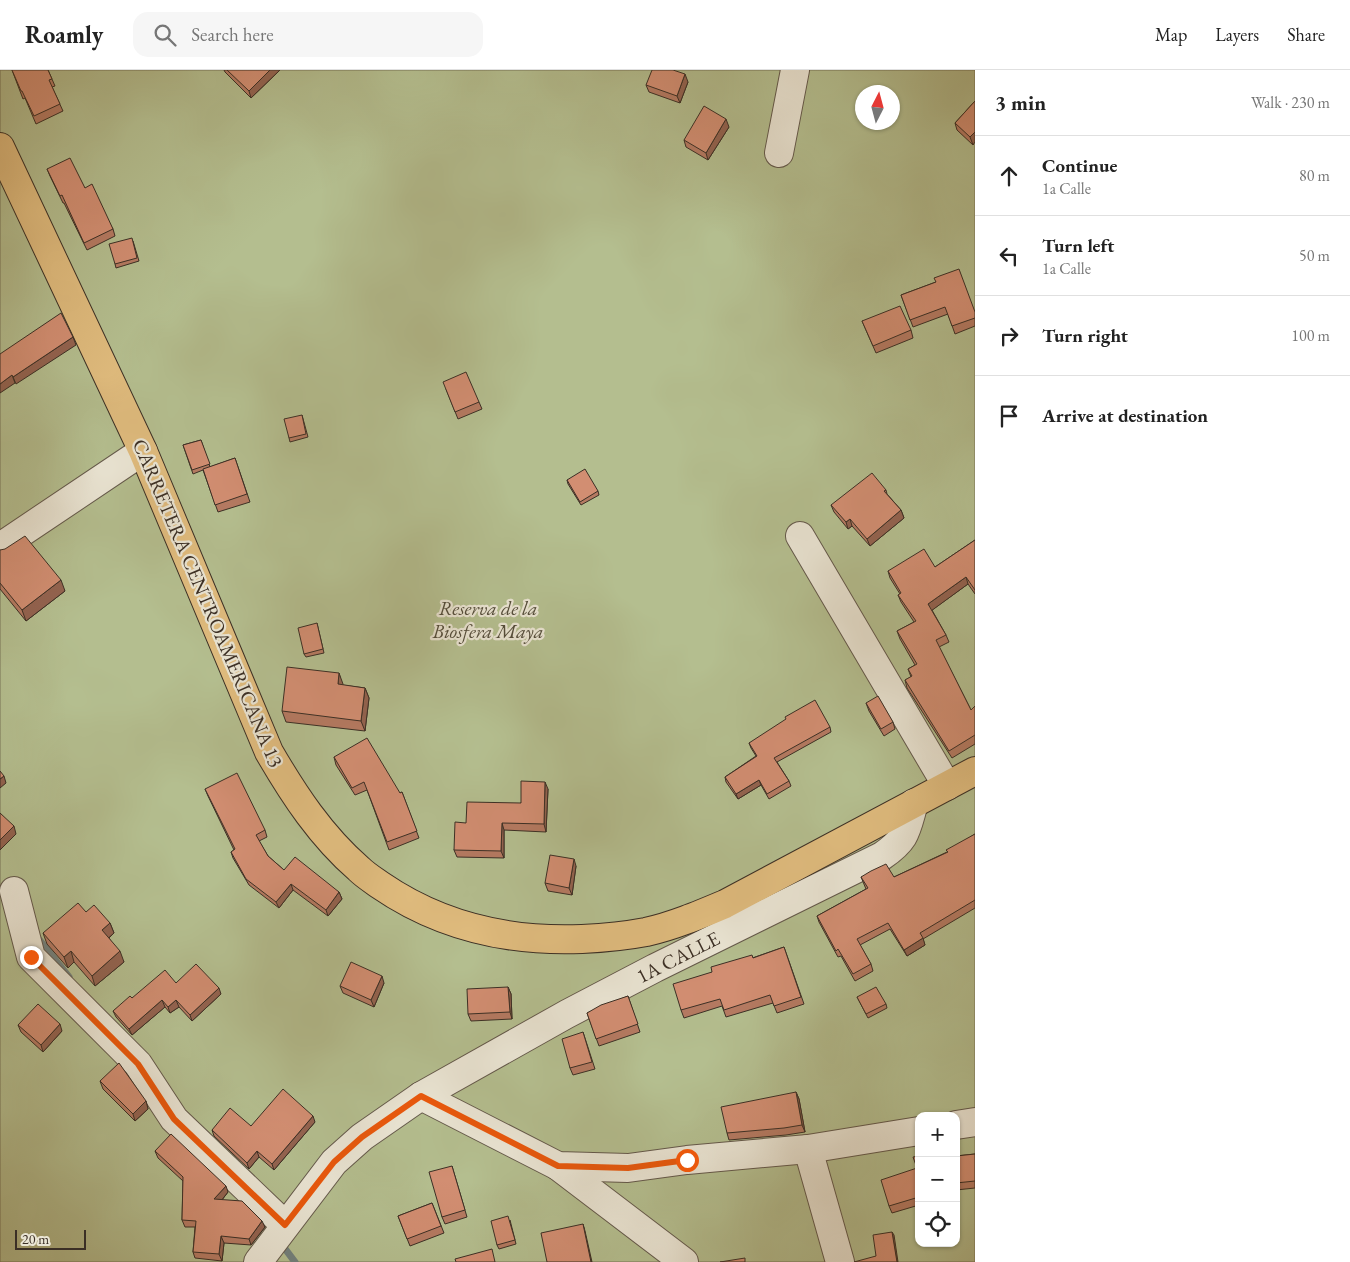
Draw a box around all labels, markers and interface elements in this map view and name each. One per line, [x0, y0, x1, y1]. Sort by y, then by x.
search box [133, 12, 483, 57]
text: Roamly [25, 19, 103, 50]
icon: search [151, 21, 179, 49]
text: Search here [191, 22, 274, 47]
text: Map [1155, 23, 1187, 46]
text: Layers [1215, 23, 1259, 46]
text: Share [1287, 23, 1325, 46]
north arrow [855, 85, 900, 130]
text: 3 min [995, 89, 1046, 116]
text: Walk · 230 m [1251, 92, 1330, 113]
text: Continue [1042, 153, 1117, 178]
icon: ahead [995, 162, 1023, 190]
text: 80 m [1299, 165, 1330, 186]
text: 1a Calle [1042, 178, 1091, 199]
text: Turn left [1042, 233, 1114, 258]
icon: left [995, 242, 1023, 270]
text: 50 m [1299, 245, 1330, 266]
text: 1a Calle [1042, 258, 1091, 279]
icon: right [995, 322, 1023, 350]
text: Turn right [1042, 323, 1128, 348]
text: 100 m [1291, 325, 1330, 346]
icon: arrive [995, 402, 1023, 430]
text: Arrive at destination [1042, 403, 1208, 428]
street label: CARRETERA CENTROAMERICANA 13 [127, 435, 289, 771]
park label: Reserva de la Biosfera Maya [431, 595, 544, 644]
street label: 1A CALLE [632, 925, 724, 989]
route end [20, 946, 43, 969]
map controls [915, 1112, 960, 1247]
button: + [915, 1112, 960, 1157]
route start [676, 1149, 699, 1172]
button: − [915, 1157, 960, 1202]
button: locate [915, 1202, 960, 1247]
scale bar [15, 1227, 86, 1250]
text: 20 m [22, 1230, 49, 1248]

